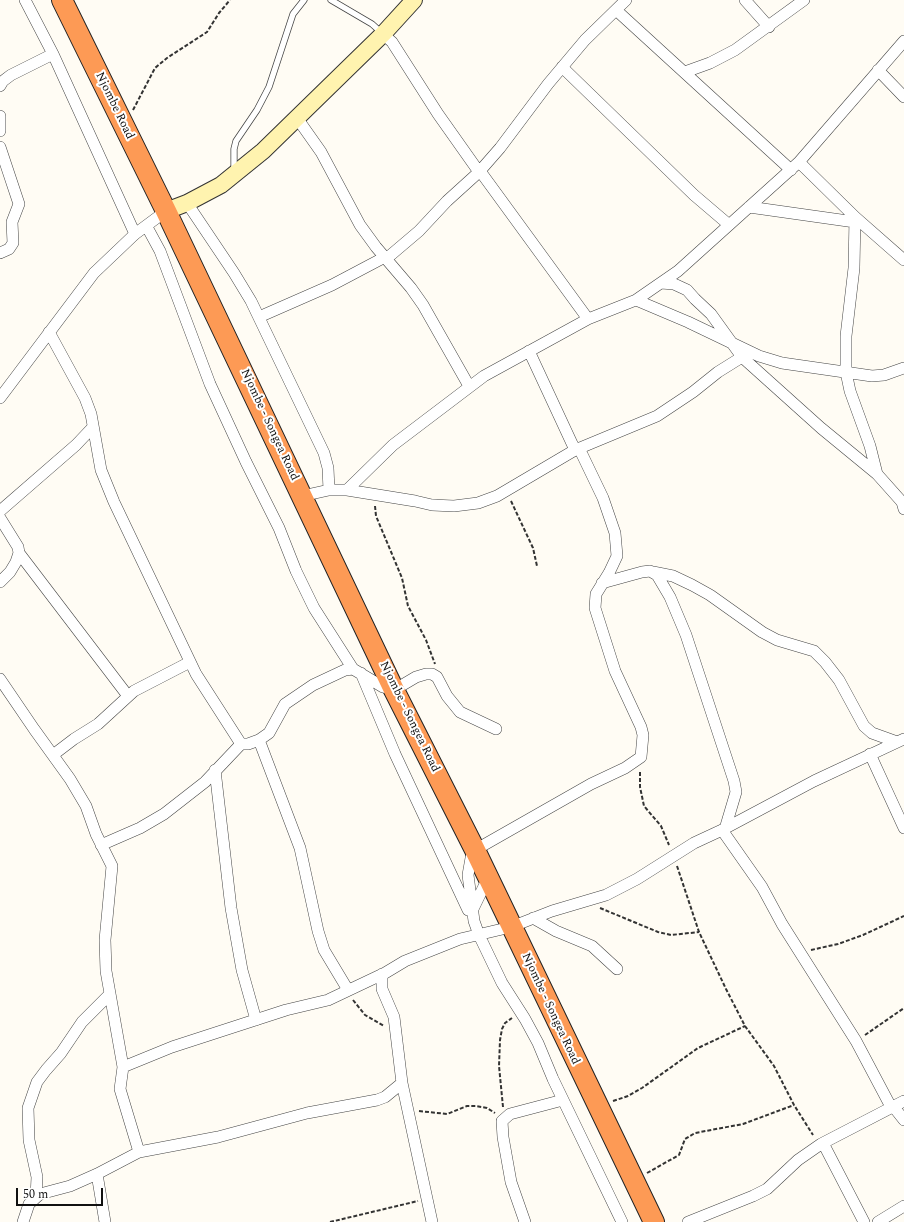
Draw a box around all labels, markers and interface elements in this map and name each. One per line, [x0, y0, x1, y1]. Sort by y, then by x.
street label: Njombe Road [92, 70, 136, 142]
street label: Njombe - Songea Road [237, 367, 301, 483]
street label: Njombe - Songea Road [376, 659, 442, 775]
street label: Njombe - Songea Road [518, 951, 582, 1067]
scale bar [18, 1180, 105, 1206]
text: 50 m [23, 1185, 48, 1204]

